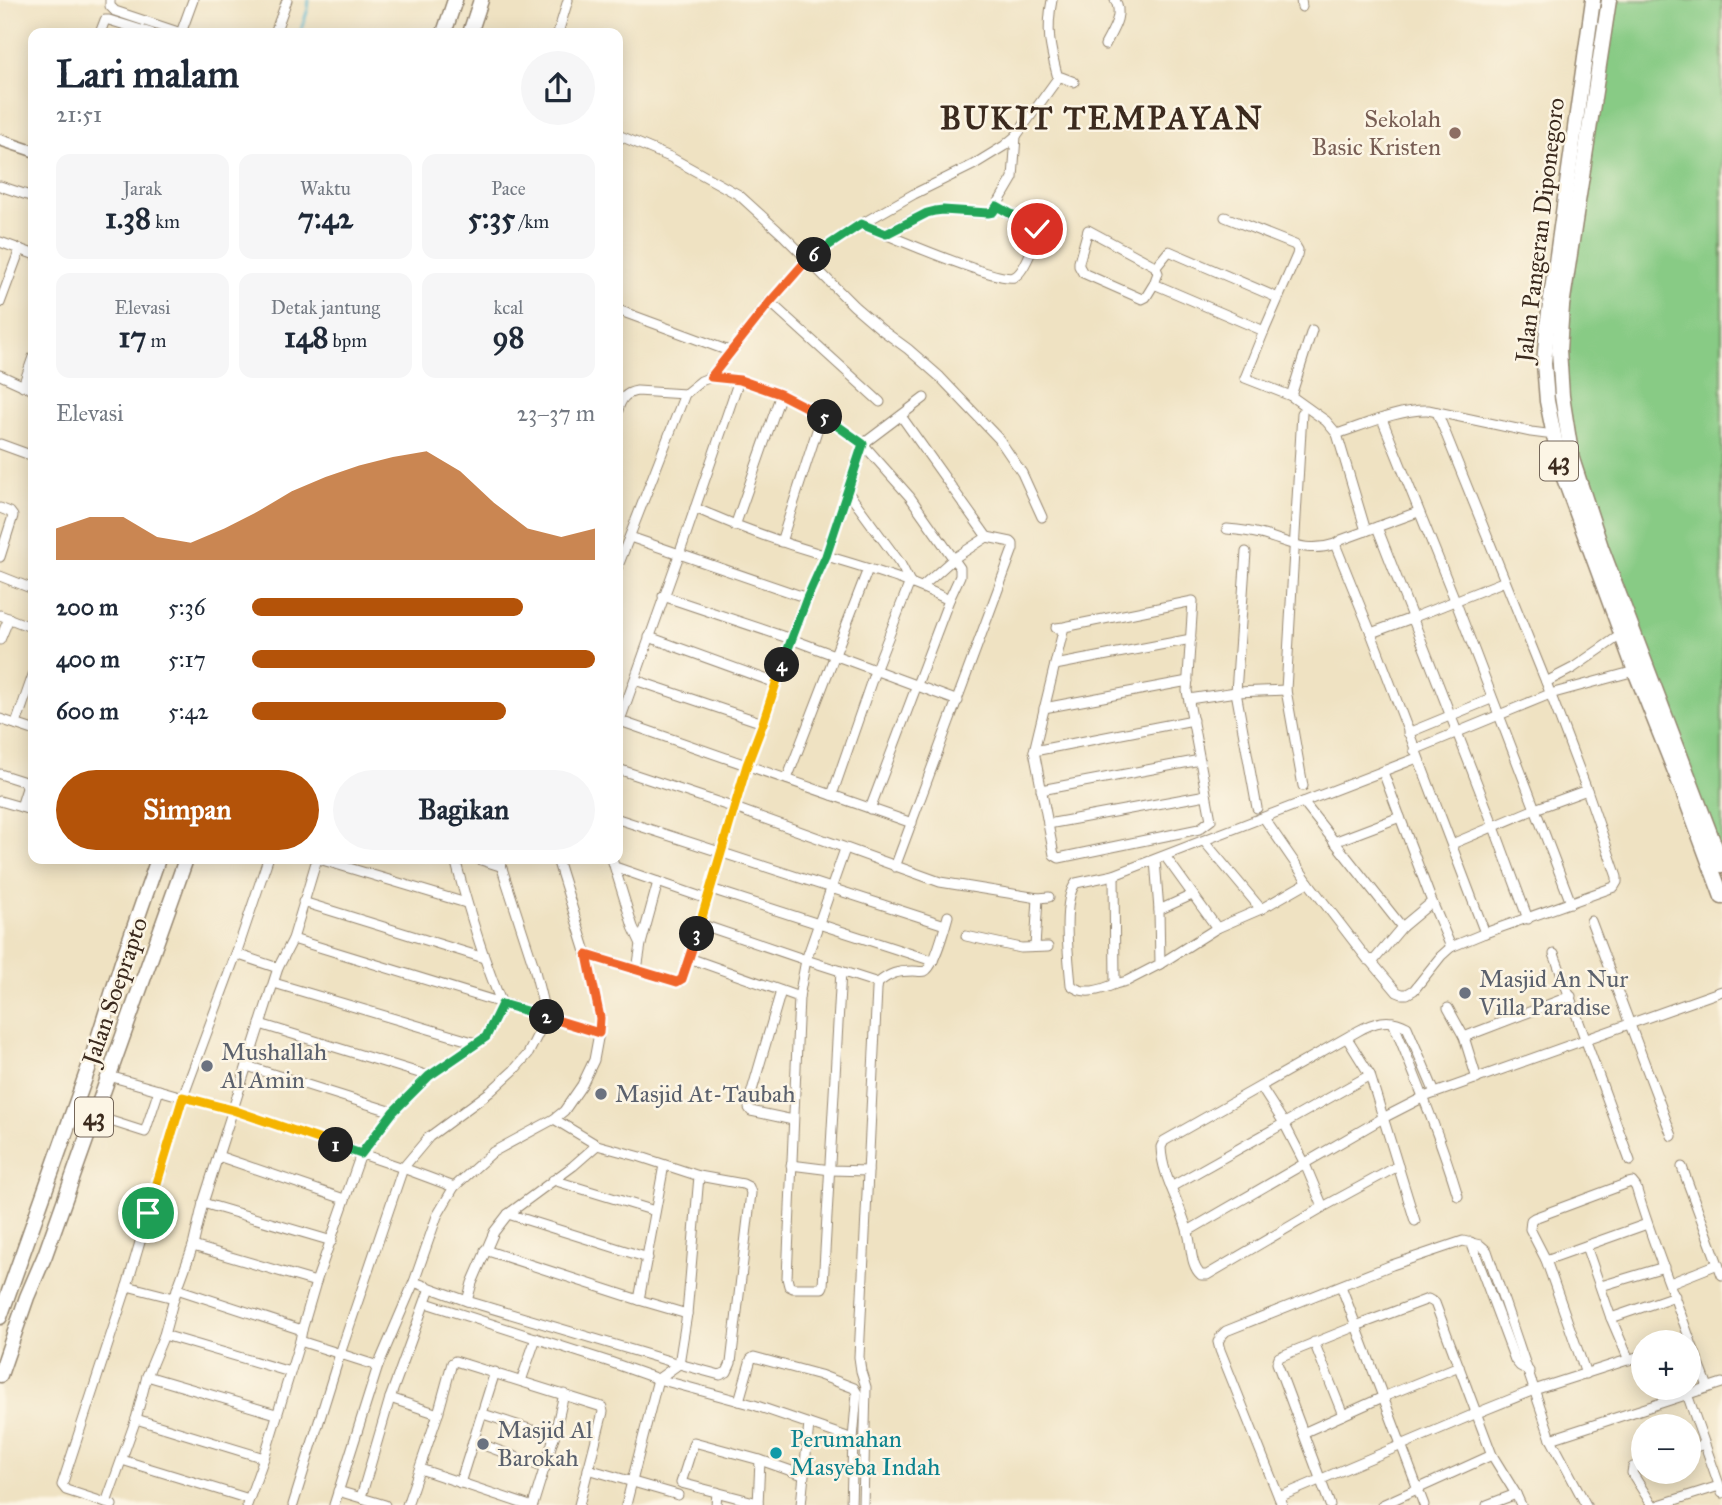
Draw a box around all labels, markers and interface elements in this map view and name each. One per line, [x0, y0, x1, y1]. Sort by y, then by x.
text: Lari malam [56, 51, 239, 97]
button: share [521, 51, 595, 125]
street label: Jalan Pangeran Diponegoro [1509, 96, 1571, 367]
district label: BUKIT TEMPAYAN [940, 99, 1264, 138]
text: 21:51 [56, 100, 102, 128]
place label: Sekolah Basic Kristen [1312, 104, 1441, 162]
marker: Sekolah Basic Kristen [1447, 125, 1463, 141]
text: Jarak [123, 177, 162, 200]
text: Waktu [300, 177, 351, 200]
text: Pace [491, 177, 526, 200]
pin [1007, 199, 1067, 259]
text: 1.38 [105, 200, 151, 236]
text: 7:42 [298, 200, 353, 236]
text: 5:35 [468, 200, 515, 236]
text: km [151, 210, 180, 233]
text: /km [515, 210, 549, 233]
icon: check [1018, 210, 1056, 248]
pin: 6 [796, 238, 832, 272]
text: 6 [809, 243, 818, 266]
text: Elevasi [115, 296, 170, 319]
text: Detak jantung [271, 296, 380, 319]
text: kcal [494, 296, 523, 319]
text: 17 [119, 319, 146, 355]
text: 148 [284, 319, 328, 355]
text: 98 [492, 319, 525, 355]
text: m [146, 329, 166, 352]
text: bpm [328, 329, 367, 352]
text: Elevasi [56, 399, 124, 427]
text: 23–37 m [517, 399, 595, 427]
pin: 5 [808, 400, 842, 434]
text: 5 [820, 405, 829, 428]
road number: 43 [1540, 442, 1578, 481]
text: 200 m [56, 593, 118, 621]
text: 5:36 [168, 593, 205, 621]
text: 400 m [56, 645, 120, 673]
text: 5:17 [168, 645, 206, 673]
pin: 4 [764, 648, 800, 682]
text: 4 [776, 653, 787, 676]
text: 600 m [56, 697, 119, 725]
text: 5:42 [168, 697, 209, 725]
button: Simpan [56, 770, 319, 850]
button: Bagikan [333, 770, 595, 850]
street label: Jalan Soeprapto [75, 913, 154, 1072]
pin: 3 [680, 916, 714, 951]
text: 3 [693, 922, 700, 945]
place label: Masjid An Nur Villa Paradise [1478, 964, 1628, 1022]
marker: Masjid An Nur Villa Paradise [1457, 985, 1473, 1001]
pin: 2 [530, 1000, 564, 1034]
text: 2 [542, 1005, 551, 1028]
place label: Mushallah Al Amin [220, 1037, 327, 1095]
marker: Mushallah Al Amin [199, 1058, 215, 1074]
place label: Masjid At-Taubah [615, 1079, 796, 1109]
marker: Masjid At-Taubah [593, 1086, 609, 1102]
road number: 43 [75, 1098, 113, 1136]
pin: 1 [318, 1128, 354, 1162]
text: 1 [332, 1133, 339, 1156]
pin [118, 1183, 178, 1243]
icon: arrive [129, 1194, 167, 1232]
map controls [1631, 1330, 1701, 1484]
button: + [1631, 1330, 1701, 1400]
button: − [1631, 1414, 1701, 1484]
place label: Masjid Al Barokah [497, 1415, 593, 1473]
place label: Perumahan Masyeba Indah [790, 1424, 940, 1482]
marker: Masjid Al Barokah [475, 1436, 491, 1452]
marker: Perumahan Masyeba Indah [768, 1445, 784, 1461]

